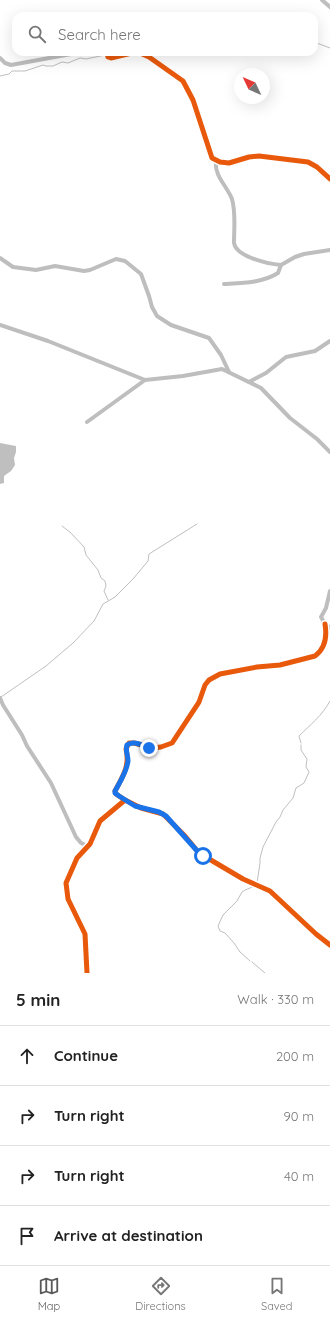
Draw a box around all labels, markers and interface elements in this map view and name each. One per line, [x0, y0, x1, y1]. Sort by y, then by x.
search box [12, 12, 318, 56]
icon: search [26, 23, 48, 45]
text: Search here [58, 25, 141, 44]
north arrow [234, 68, 270, 104]
route end [140, 739, 158, 757]
route start [194, 847, 212, 865]
text: 5 min [16, 989, 60, 1010]
text: Walk · 330 m [237, 991, 314, 1007]
icon: ahead [16, 1045, 38, 1067]
text: Continue [54, 1046, 118, 1065]
text: 200 m [276, 1048, 314, 1064]
icon: right [16, 1105, 38, 1127]
text: Turn right [54, 1106, 125, 1125]
text: 90 m [284, 1108, 314, 1124]
icon: right [16, 1165, 38, 1187]
text: Turn right [54, 1166, 125, 1185]
text: 40 m [284, 1168, 314, 1184]
icon: arrive [16, 1225, 38, 1247]
text: Arrive at destination [54, 1226, 203, 1245]
tab: Map [38, 1275, 60, 1313]
tab: Directions [135, 1275, 186, 1313]
tab: Saved [261, 1275, 292, 1313]

